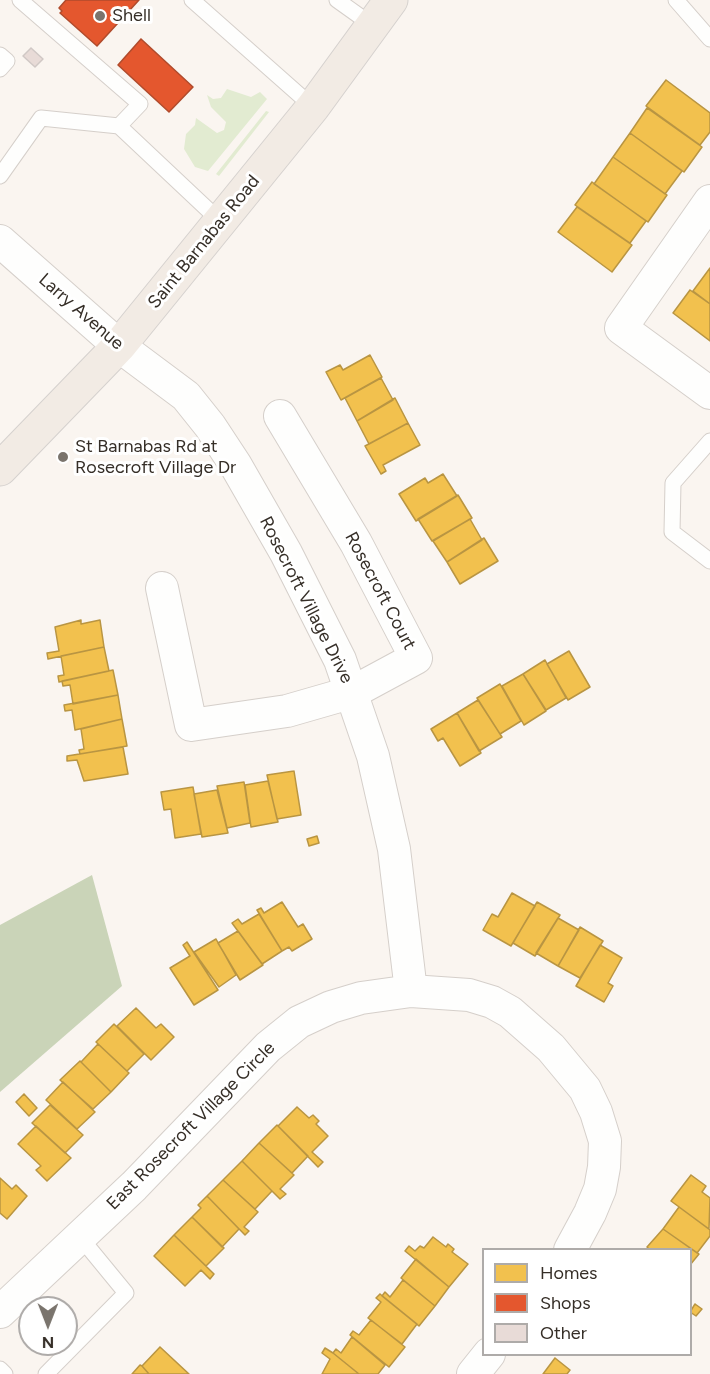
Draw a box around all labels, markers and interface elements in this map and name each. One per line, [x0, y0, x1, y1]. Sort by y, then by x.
place label: Shell [112, 5, 151, 27]
marker: Shell [93, 9, 107, 23]
street label: Saint Barnabas Road [144, 171, 264, 313]
street label: Larry Avenue [34, 269, 128, 355]
place label: St Barnabas Rd at Rosecroft Village Dr [75, 436, 236, 478]
marker: St Barnabas Rd at Rosecroft Village Dr [56, 450, 70, 464]
street label: Rosecroft Village Drive [255, 513, 357, 687]
street label: Rosecroft Court [340, 528, 420, 654]
street label: East Rosecroft Village Circle [102, 1037, 280, 1215]
legend [482, 1248, 692, 1356]
text: Homes [540, 1262, 598, 1284]
text: Shops [540, 1292, 591, 1314]
north arrow [18, 1296, 78, 1356]
text: Other [540, 1322, 587, 1344]
text: N [42, 1333, 54, 1352]

